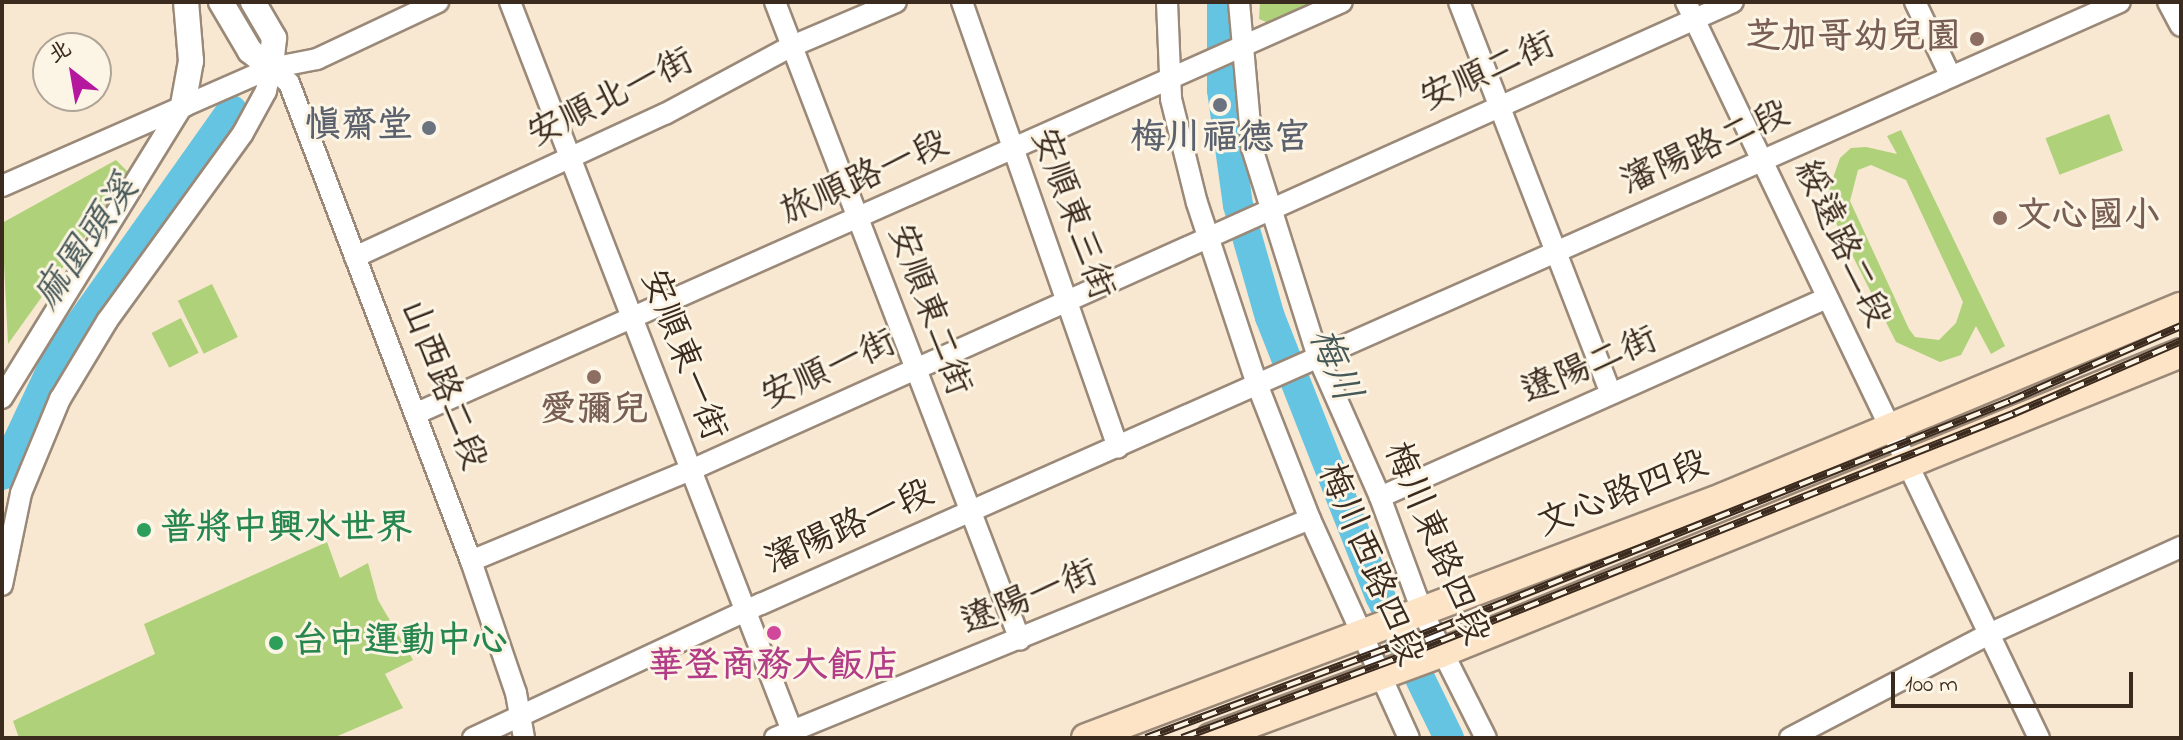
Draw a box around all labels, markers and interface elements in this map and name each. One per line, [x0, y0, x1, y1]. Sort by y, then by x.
place label: 芝加哥幼兒園 [1745, 17, 1961, 61]
street label: 安順二街 [1413, 24, 1563, 122]
marker: 芝加哥幼兒園 [1968, 30, 1986, 48]
north arrow [32, 32, 112, 112]
text: 北 [43, 34, 78, 73]
street label: 安順北一街 [521, 40, 701, 158]
street label: 瀋陽路二段 [1615, 93, 1797, 205]
marker: 梅川福德宮 [1211, 96, 1229, 114]
place label: 慎齋堂 [305, 106, 413, 150]
place label: 梅川福德宮 [1130, 118, 1310, 162]
marker: 慎齋堂 [420, 119, 438, 137]
street label: 安順東三街 [1020, 122, 1122, 306]
street label: 旅順路一段 [774, 123, 956, 235]
street label: 綏遠路二段 [1783, 153, 1899, 335]
water label: 麻園頭溪 [26, 169, 150, 319]
place label: 文心國小 [2016, 196, 2160, 240]
marker: 文心國小 [1991, 209, 2009, 227]
street label: 安順東二街 [877, 218, 979, 402]
street label: 安順東一街 [630, 263, 734, 447]
street label: 山西路二段 [390, 293, 494, 477]
street label: 遼陽二街 [1515, 319, 1665, 415]
street label: 安順一街 [754, 322, 904, 420]
water label: 梅川 [1297, 322, 1367, 410]
marker: 愛彌兒 [585, 368, 603, 386]
place label: 愛彌兒 [540, 390, 648, 434]
street label: 梅川東路四段 [1373, 436, 1497, 652]
street label: 文心路四段 [1531, 443, 1715, 547]
street label: 梅川西路四段 [1307, 457, 1431, 673]
street label: 瀋陽路一段 [759, 472, 941, 584]
place label: 普將中興水世界 [160, 508, 412, 552]
marker: 普將中興水世界 [135, 521, 153, 539]
street label: 遼陽一街 [955, 552, 1105, 646]
place label: 台中運動中心 [292, 621, 508, 665]
marker: 華登商務大飯店 [765, 624, 783, 642]
marker: 台中運動中心 [267, 634, 285, 652]
place label: 華登商務大飯店 [648, 646, 900, 690]
scale bar [1895, 656, 2137, 706]
text: 100 m [1905, 668, 1958, 703]

